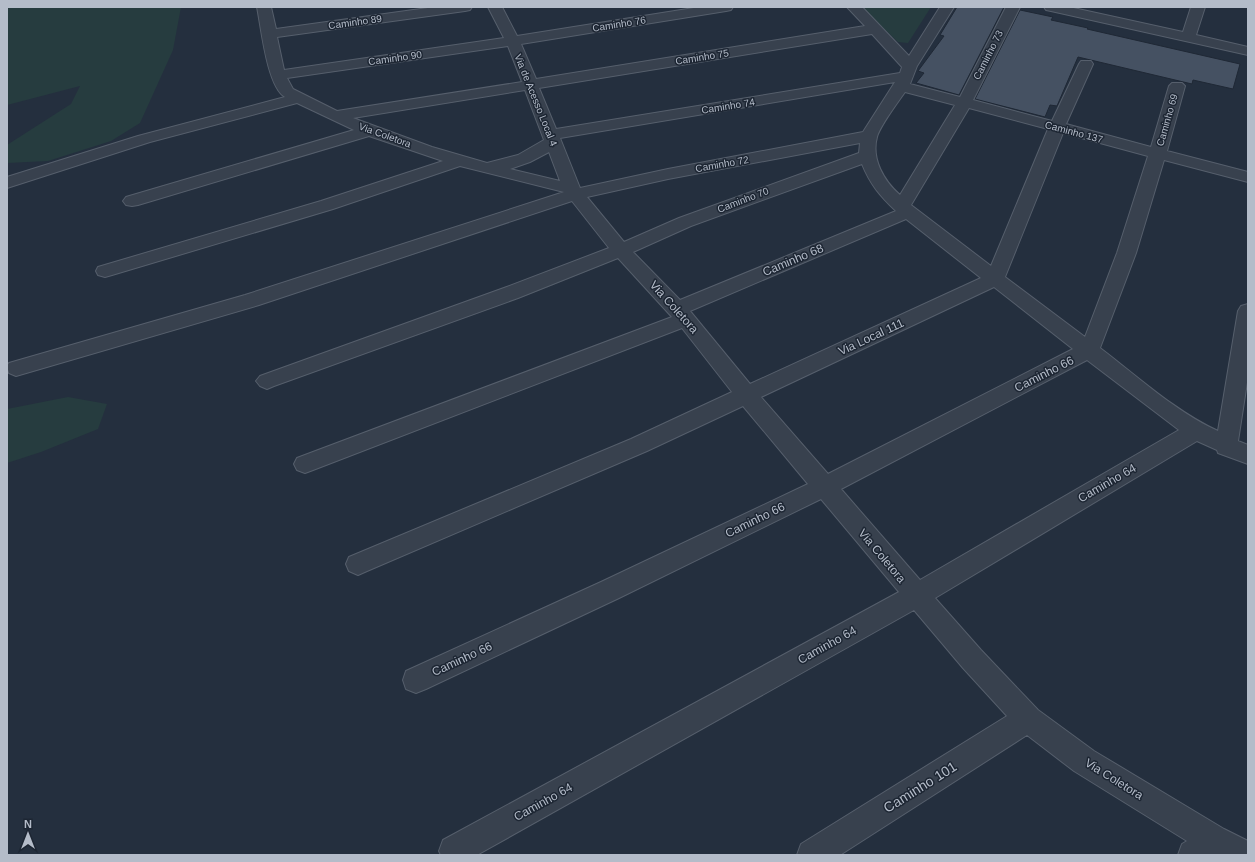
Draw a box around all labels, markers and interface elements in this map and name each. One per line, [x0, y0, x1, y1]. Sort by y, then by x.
street label: Caminho 89 [328, 13, 383, 31]
street label: Caminho 76 [592, 14, 647, 34]
street label: Caminho 73 [971, 28, 1005, 82]
street label: Caminho 75 [675, 47, 730, 67]
street label: Caminho 90 [368, 49, 423, 67]
street label: Via de Acesso Local 4 [513, 52, 560, 148]
street label: Caminho 69 [1154, 92, 1180, 147]
street label: Caminho 74 [701, 96, 756, 116]
street label: Caminho 137 [1044, 119, 1105, 145]
street label: Via Coletora [357, 120, 413, 150]
street label: Caminho 72 [694, 154, 750, 174]
street label: Caminho 70 [716, 185, 771, 215]
street label: Caminho 68 [760, 241, 826, 279]
street label: Via Coletora [647, 278, 701, 336]
street label: Via Local 111 [836, 316, 906, 358]
street label: Caminho 66 [1012, 353, 1076, 395]
street label: Caminho 64 [1075, 461, 1139, 505]
street label: Caminho 66 [723, 499, 787, 540]
street label: Via Coletora [855, 526, 909, 586]
street label: Caminho 64 [795, 623, 859, 667]
street label: Caminho 66 [430, 639, 495, 679]
street label: Via Coletora [1082, 756, 1146, 803]
street label: Caminho 101 [880, 758, 960, 816]
street label: Caminho 64 [511, 780, 575, 824]
north arrow [8, 814, 48, 854]
text: N [24, 818, 32, 830]

